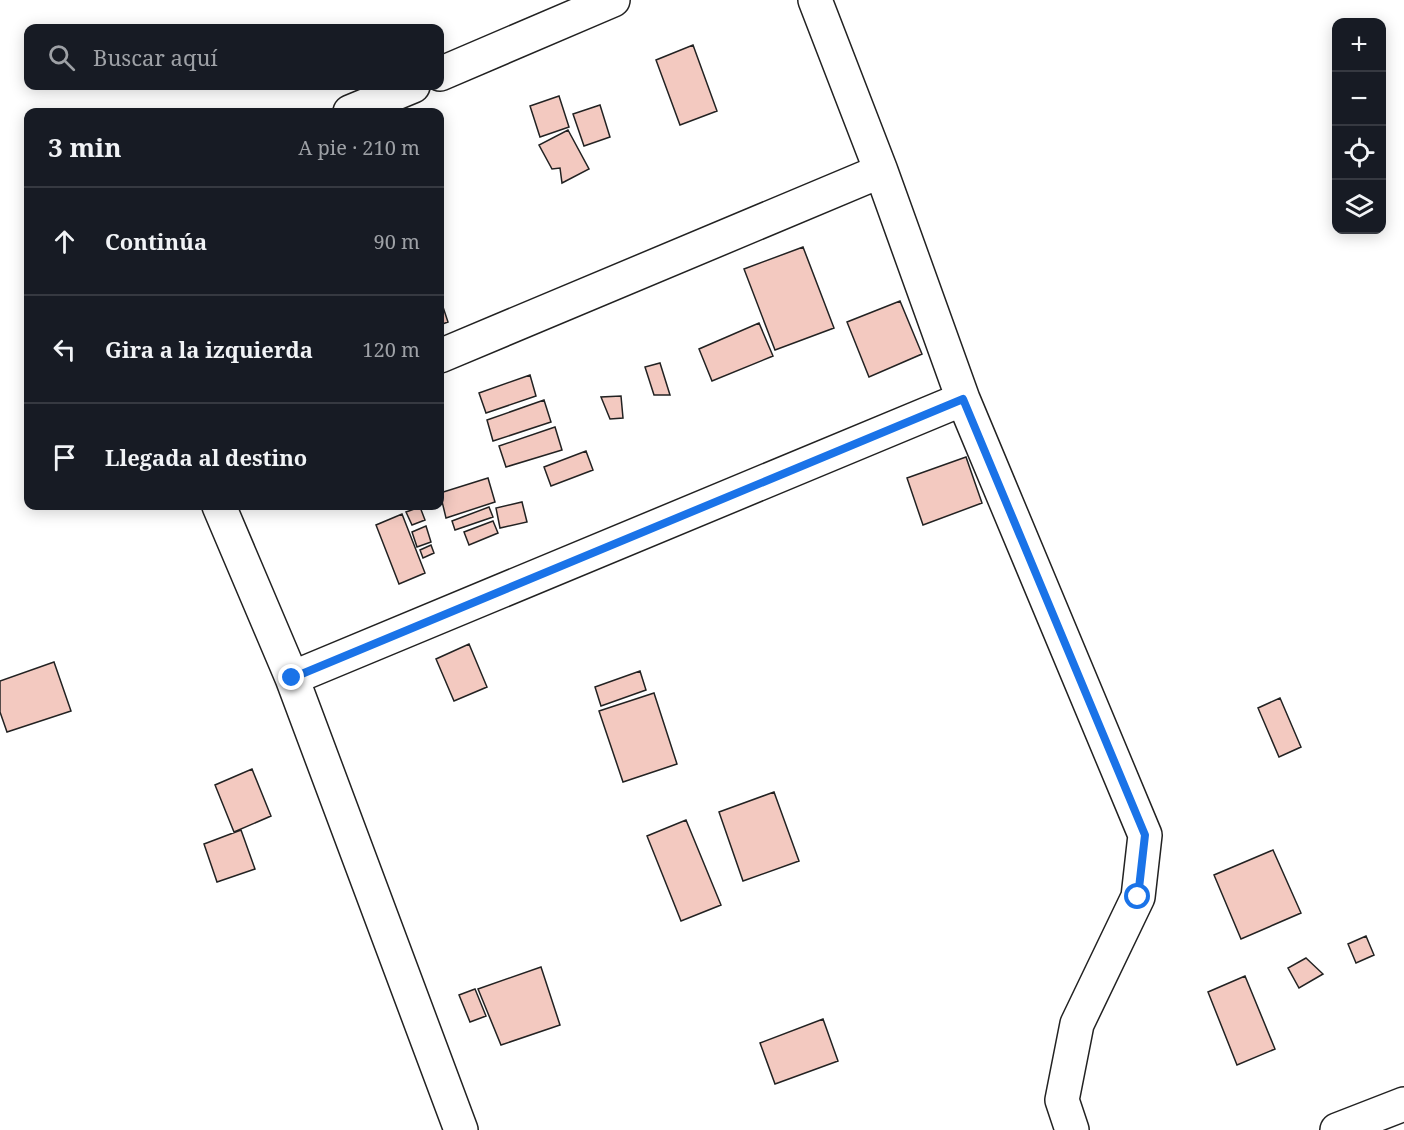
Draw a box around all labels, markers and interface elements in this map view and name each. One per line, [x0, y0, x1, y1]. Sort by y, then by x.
map controls [1332, 18, 1386, 234]
button: + [1332, 18, 1386, 72]
search box [24, 24, 444, 90]
icon: search [45, 41, 78, 74]
text: Buscar aquí [93, 42, 217, 72]
button: − [1332, 72, 1386, 126]
button: locate [1332, 126, 1386, 180]
text: 3 min [48, 129, 122, 165]
text: A pie · 210 m [298, 134, 420, 161]
button: layers [1332, 180, 1386, 234]
icon: ahead [48, 225, 81, 258]
text: Continúa [105, 226, 207, 256]
text: 90 m [374, 228, 420, 255]
icon: left [48, 333, 81, 366]
text: Gira a la izquierda [105, 334, 313, 364]
text: 120 m [362, 336, 420, 363]
icon: arrive [48, 441, 81, 474]
text: Llegada al destino [105, 442, 307, 472]
route end [278, 664, 304, 690]
route start [1124, 883, 1150, 909]

